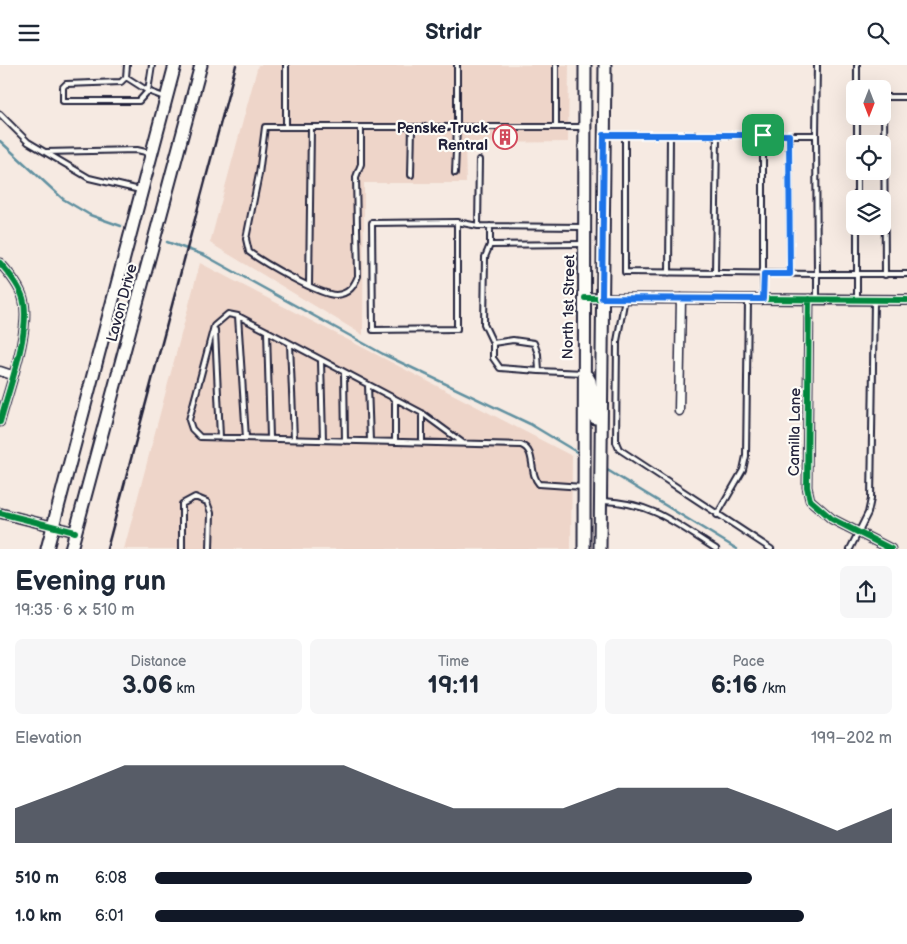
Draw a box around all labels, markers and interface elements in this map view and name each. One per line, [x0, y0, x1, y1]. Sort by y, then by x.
icon: menu [15, 19, 43, 47]
text: Stridr [425, 19, 482, 46]
icon: search [864, 19, 892, 47]
north arrow [846, 80, 891, 125]
map controls [846, 80, 891, 235]
pin [742, 114, 784, 156]
place label: Penske Truck Rentral [397, 119, 488, 155]
icon: arrive [749, 121, 777, 149]
building icon: Penske Truck Rentral [492, 124, 518, 150]
button: locate [846, 135, 891, 180]
button: layers [846, 190, 891, 235]
street label: North 1st Street [559, 254, 579, 360]
street label: Lavon Drive [102, 262, 142, 344]
street label: Camilla Lane [785, 388, 805, 476]
text: Evening run [15, 565, 166, 598]
button: share [840, 566, 892, 618]
text: 19:35 · 6 × 510 m [15, 601, 134, 620]
text: Distance [131, 653, 186, 670]
text: Time [438, 653, 469, 670]
text: Pace [733, 653, 764, 670]
text: 3.06 [122, 670, 173, 701]
text: 19:11 [427, 670, 480, 701]
text: 6:16 [711, 670, 758, 701]
text: km [173, 680, 195, 697]
text: /km [758, 680, 786, 697]
text: Elevation [15, 729, 82, 748]
text: 199–202 m [811, 729, 892, 748]
text: 510 m [15, 869, 59, 888]
text: 6:08 [95, 869, 127, 888]
text: 1.0 km [15, 907, 62, 926]
text: 6:01 [95, 907, 124, 926]

